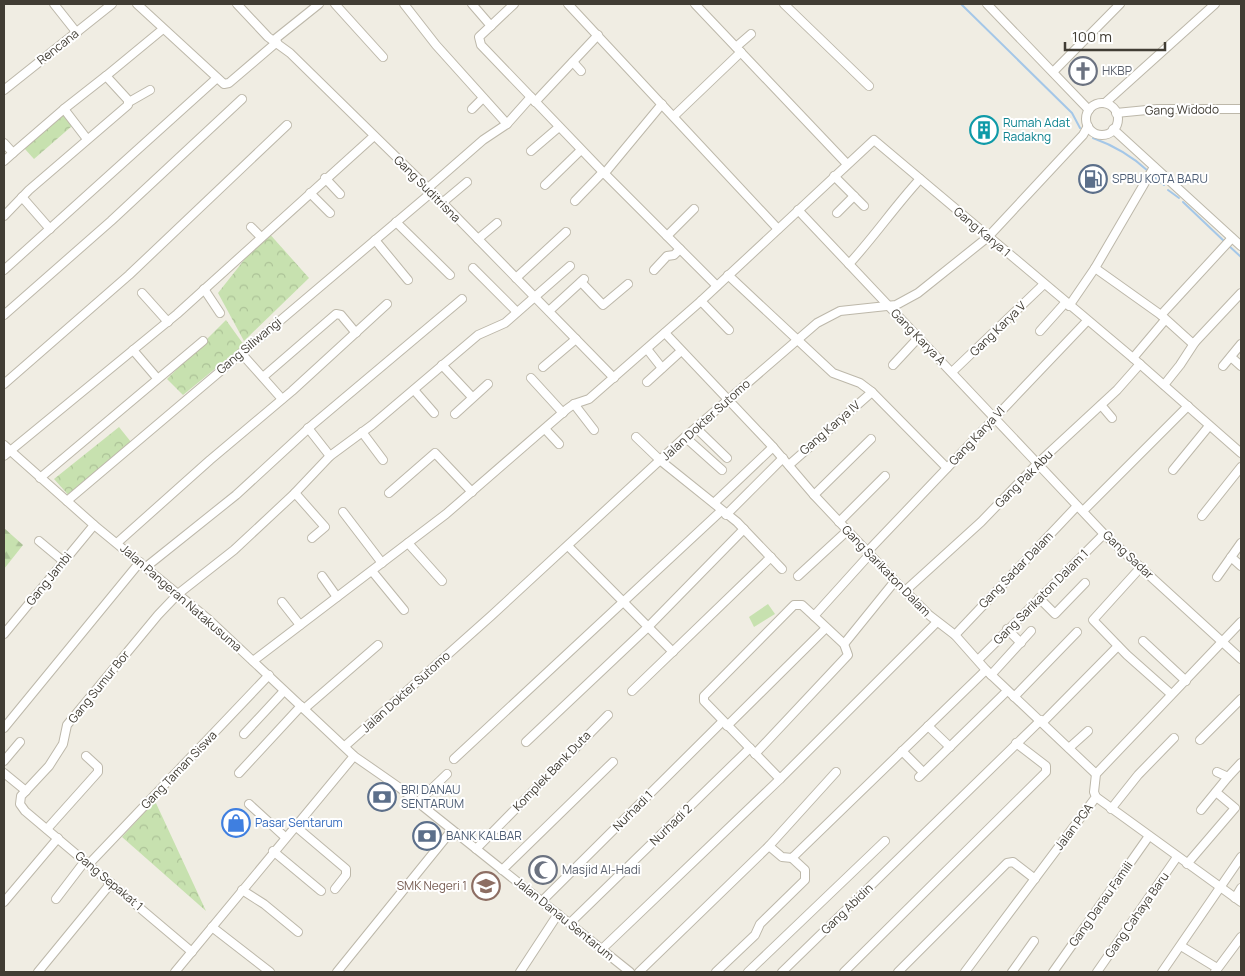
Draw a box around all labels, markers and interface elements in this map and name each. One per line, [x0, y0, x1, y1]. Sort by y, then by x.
scale bar [1065, 20, 1165, 52]
street label: Rencana [33, 25, 82, 68]
text: 100 m [1072, 26, 1112, 47]
church icon: HKBP [1068, 56, 1098, 86]
place label: HKBP [1102, 62, 1132, 79]
street label: Gang Widodo [1145, 100, 1219, 119]
place label: Rumah Adat Radakng [1003, 114, 1070, 145]
building icon: Rumah Adat Radakng [969, 115, 999, 145]
street label: Gang Suditrisna [390, 151, 465, 226]
fuel station icon: SPBU KOTA BARU [1078, 164, 1108, 194]
place label: SPBU KOTA BARU [1112, 170, 1208, 187]
street label: Gang Karya 1 [950, 203, 1014, 261]
street label: Gang Karya V [966, 297, 1030, 360]
street label: Gang Karya A [887, 305, 950, 369]
street label: Gang Siliwangi [213, 313, 285, 378]
street label: Jalan Dokter Sutomo [658, 375, 754, 464]
street label: Gang Karya IV [796, 396, 864, 459]
street label: Gang Karya VI [945, 402, 1008, 469]
street label: Gang Pak Abu [991, 446, 1056, 511]
street label: Gang Sarikaton Dalam [838, 521, 935, 620]
street label: Gang Sadar [1099, 527, 1158, 583]
street label: Gang Sadar Dalam [975, 528, 1057, 612]
street label: Jalan Pangeran Natakusuma [117, 540, 246, 655]
street label: Gang Sarikaton Dalam 1 [989, 545, 1092, 648]
street label: Gang Jambi [22, 548, 75, 609]
street label: Gang Sumur Bor [64, 646, 134, 727]
street label: Jalan Dokter Sutomo [358, 647, 454, 736]
street label: Gang Taman Siswa [137, 727, 220, 813]
street label: Komplek Bank Duta [509, 727, 594, 814]
place label: BRI DANAU SENTARUM [401, 781, 464, 812]
bank icon: BRI DANAU SENTARUM [367, 782, 397, 812]
street label: Nurhadi 1 [609, 787, 657, 835]
street label: Nurhadi 2 [646, 800, 696, 849]
street label: Jalan PGA [1050, 800, 1097, 853]
shop icon: Pasar Sentarum [221, 808, 251, 838]
place label: Pasar Sentarum [255, 814, 343, 831]
bank icon: BANK KALBAR [412, 821, 442, 851]
place label: BANK KALBAR [446, 827, 522, 844]
street label: Gang Sepakat 1 [72, 847, 147, 914]
mosque icon: Masjid Al-Hadi [528, 855, 558, 885]
street label: Gang Danau Famili [1065, 858, 1136, 950]
place label: Masjid Al-Hadi [562, 861, 641, 878]
street label: Gang Cahaya Baru [1101, 868, 1173, 961]
school or university icon: SMK Negeri 1 [471, 871, 501, 901]
street label: Jalan Danau Sentarum [511, 873, 618, 964]
place label: SMK Negeri 1 [397, 877, 467, 894]
street label: Gang Abidin [817, 879, 876, 938]

